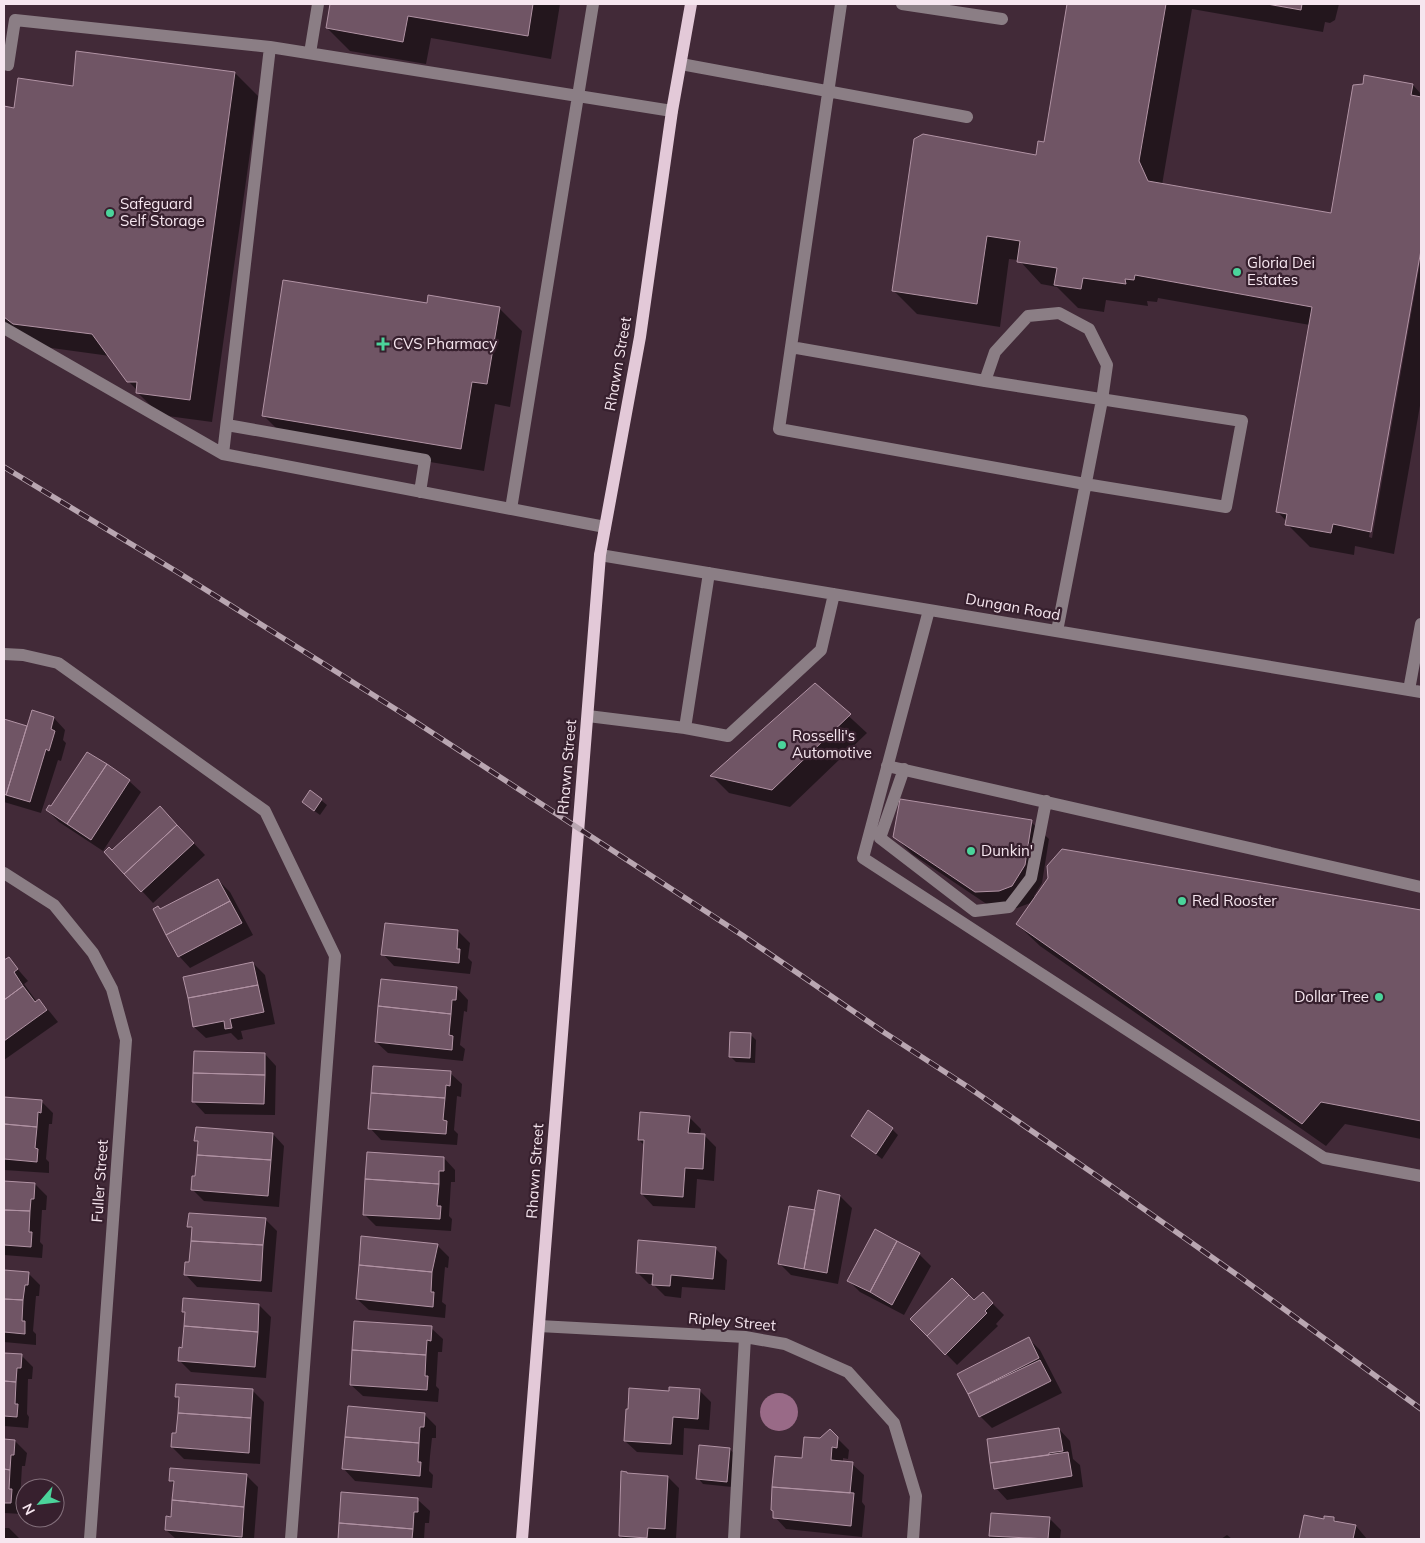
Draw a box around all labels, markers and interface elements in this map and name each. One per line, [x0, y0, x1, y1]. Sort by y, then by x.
place label: Safeguard Self Storage [120, 194, 205, 230]
marker: Safeguard Self Storage [104, 207, 116, 219]
place label: Gloria Dei Estates [1247, 253, 1315, 289]
marker: Gloria Dei Estates [1231, 266, 1243, 278]
street label: Rhawn Street [600, 315, 635, 413]
place label: CVS Pharmacy [393, 334, 497, 353]
marker: CVS Pharmacy [377, 338, 389, 350]
street label: Dungan Road [964, 589, 1062, 624]
street label: Rhawn Street [553, 719, 580, 815]
place label: Rosselli's Automotive [792, 726, 872, 762]
marker: Rosselli's Automotive [776, 739, 788, 751]
place label: Dunkin' [981, 841, 1033, 860]
marker: Dunkin' [965, 845, 977, 857]
place label: Red Rooster [1192, 891, 1277, 910]
marker: Red Rooster [1176, 895, 1188, 907]
place label: Dollar Tree [1294, 987, 1369, 1006]
marker: Dollar Tree [1373, 991, 1385, 1003]
street label: Rhawn Street [522, 1123, 547, 1219]
street label: Fuller Street [87, 1139, 112, 1223]
street label: Ripley Street [687, 1308, 777, 1335]
north arrow [15, 1478, 65, 1528]
text: N [18, 1500, 39, 1518]

